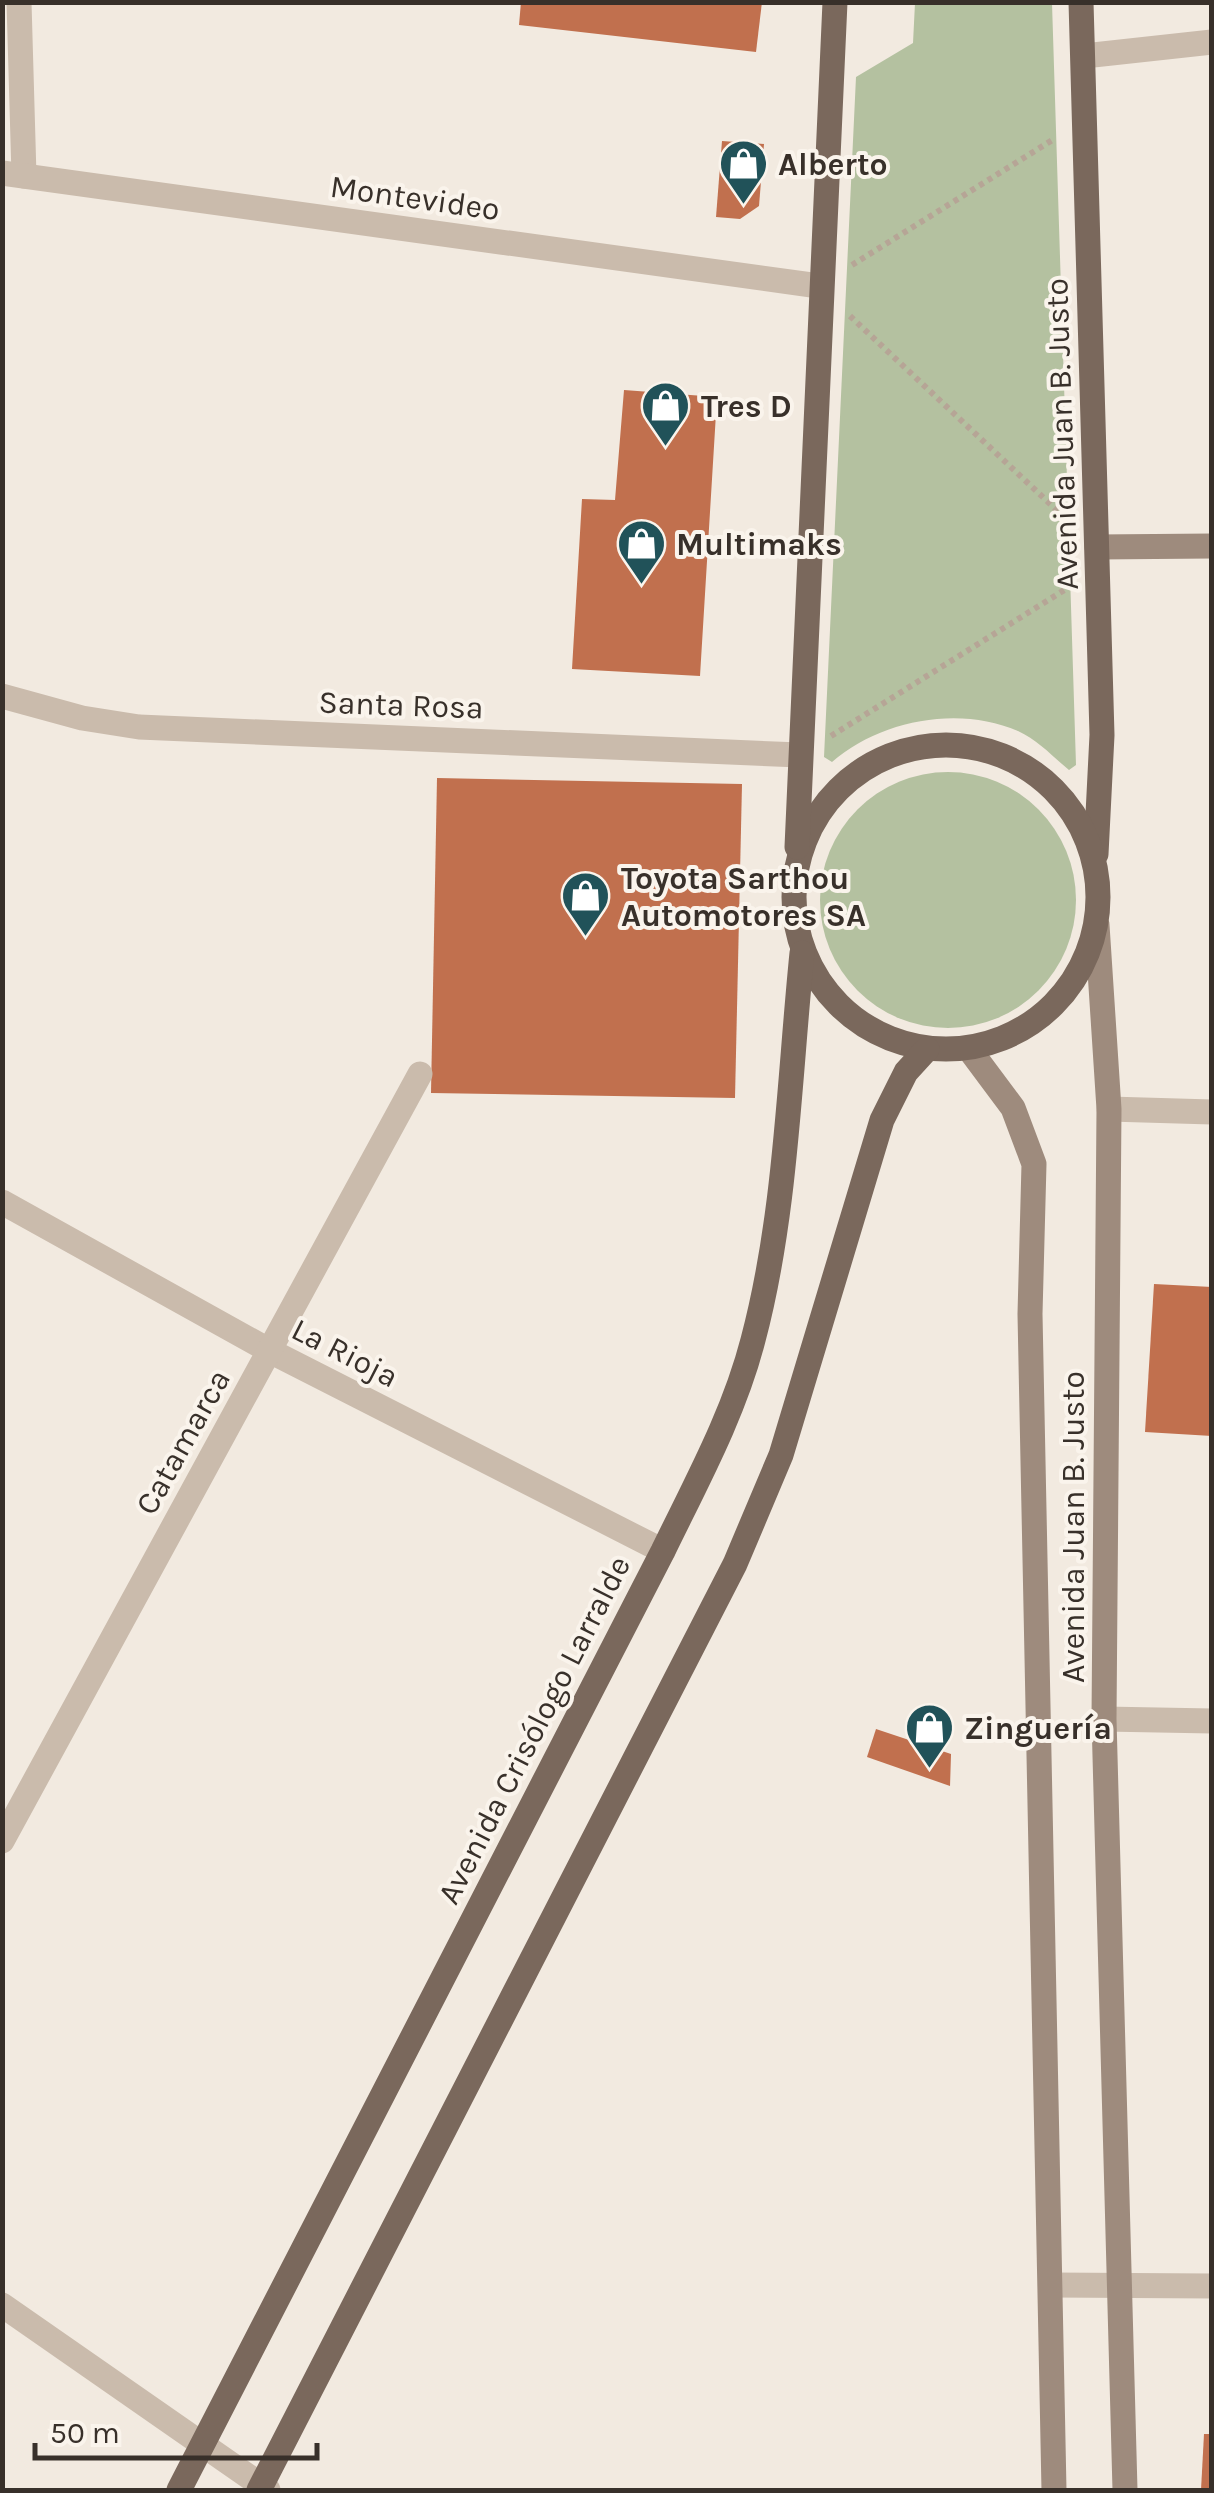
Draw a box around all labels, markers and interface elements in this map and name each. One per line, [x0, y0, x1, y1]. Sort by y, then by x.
shop icon: Alberto [717, 138, 769, 206]
place label: Alberto [778, 146, 888, 183]
street label: Montevideo [328, 168, 502, 228]
street label: Avenida Juan B. Justo [1038, 278, 1086, 590]
shop icon: Tres D [640, 380, 692, 448]
place label: Tres D [701, 388, 792, 425]
shop icon: Multimaks [615, 518, 667, 586]
place label: Multimaks [676, 526, 842, 563]
street label: Santa Rosa [318, 684, 484, 726]
place label: Toyota Sarthou Automotores SA [621, 860, 866, 934]
shop icon: Toyota Sarthou Automotores SA [560, 870, 612, 938]
street label: La Rioja [286, 1311, 404, 1395]
street label: Catamarca [128, 1363, 238, 1521]
street label: Avenida Juan B. Justo [1055, 1371, 1092, 1683]
street label: Avenida Crisólogo Larralde [430, 1550, 638, 1910]
shop icon: Zinguería [903, 1702, 955, 1770]
place label: Zinguería [964, 1710, 1112, 1747]
scale bar [35, 2398, 318, 2460]
text: 50 m [50, 2415, 120, 2451]

